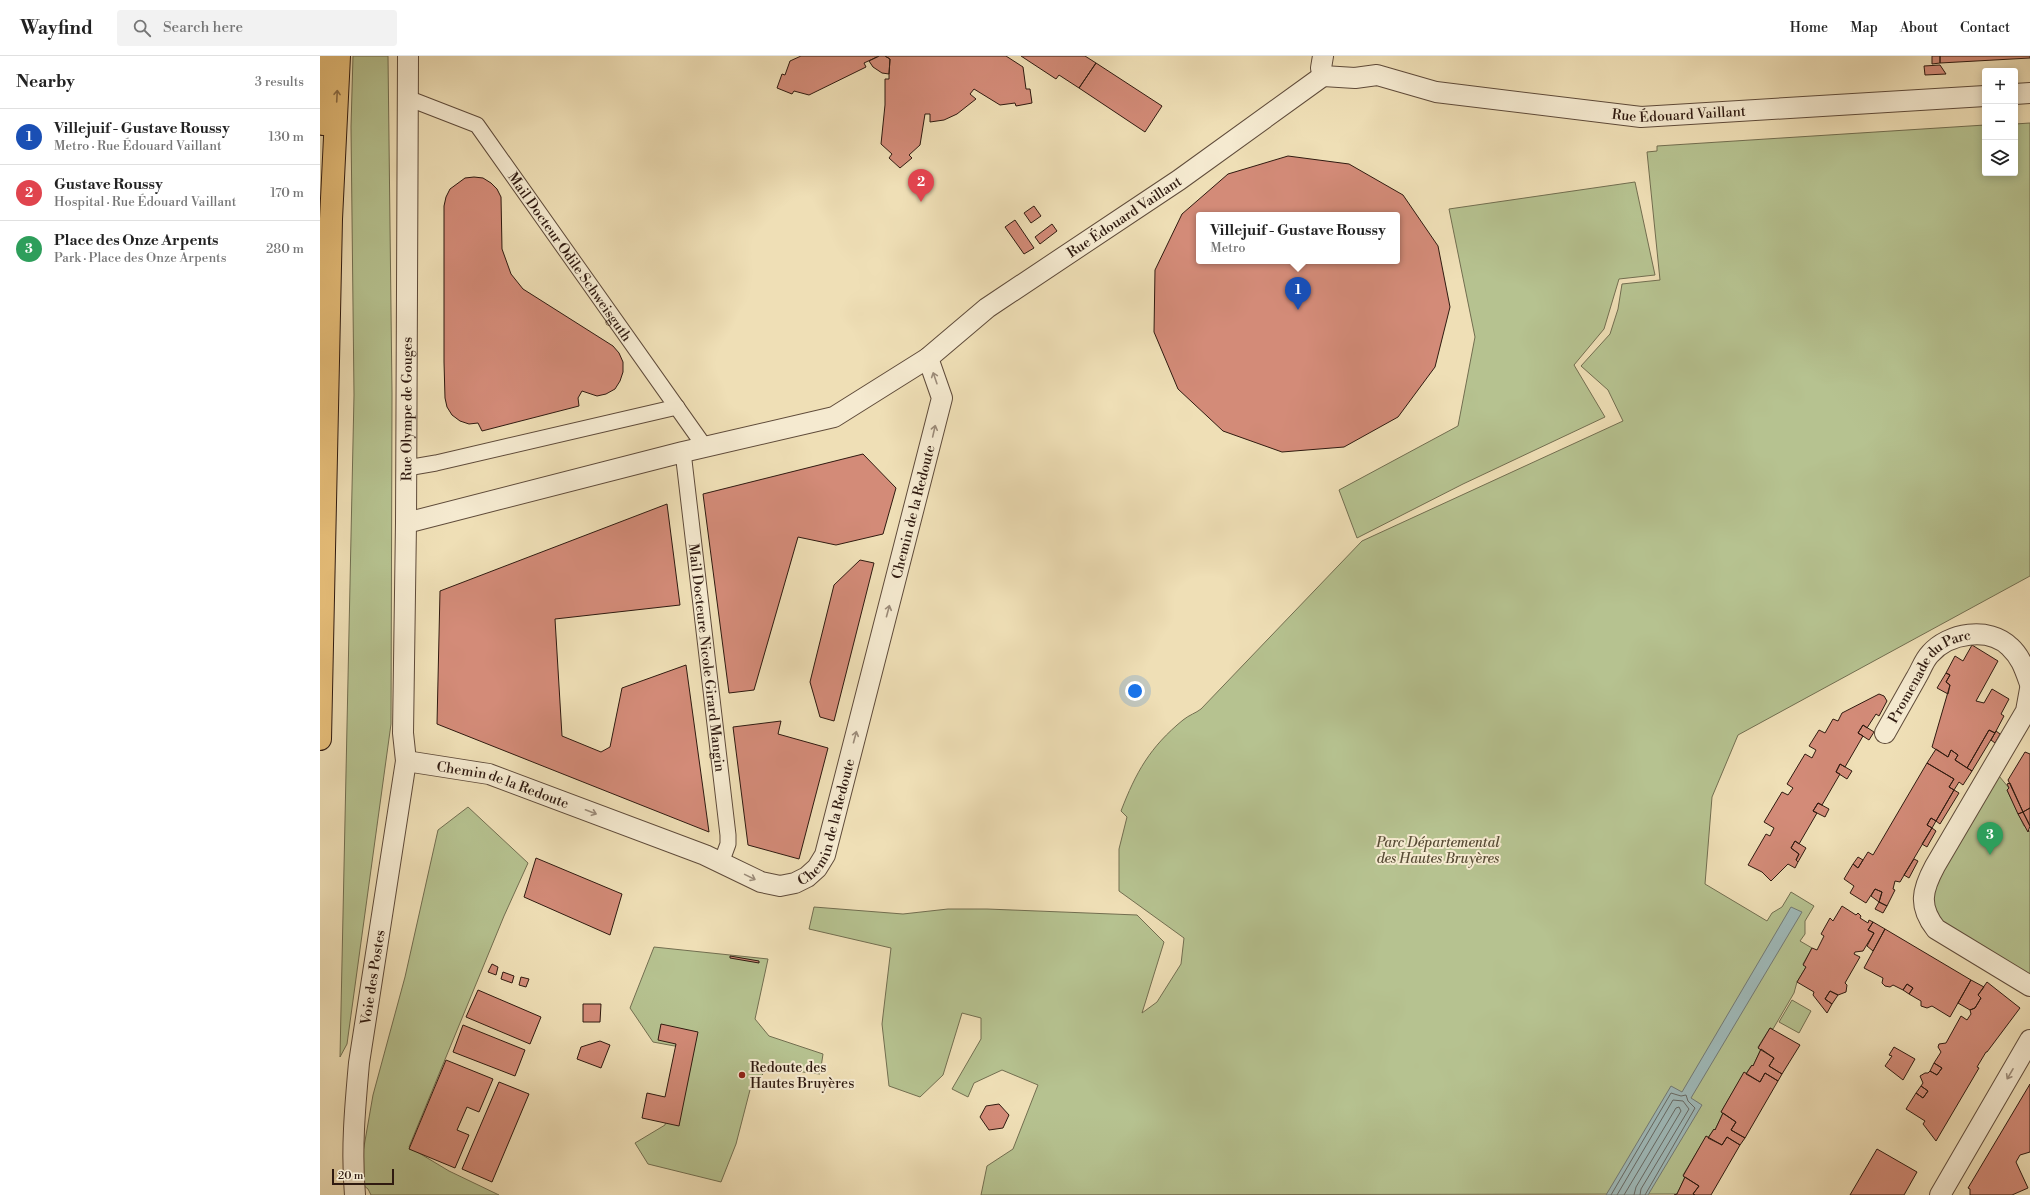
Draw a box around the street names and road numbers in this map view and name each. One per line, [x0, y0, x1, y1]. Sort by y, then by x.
street label: Rue Édouard Vaillant [1611, 103, 1746, 127]
street label: Mail Docteur Odile Schweisguth [503, 169, 636, 346]
street label: Rue Édouard Vaillant [1064, 173, 1186, 262]
street label: Rue Olympe de Gouges [398, 337, 417, 481]
street label: Chemin de la Redoute [888, 443, 940, 581]
street label: Mail Docteure Nicole Girard Mangin [684, 543, 729, 774]
street label: Promenade du Parc [1884, 627, 1972, 727]
street label: Chemin de la Redoute [795, 757, 859, 890]
street label: Chemin de la Redoute [435, 758, 571, 813]
street label: Voie des Postes [357, 929, 390, 1027]

